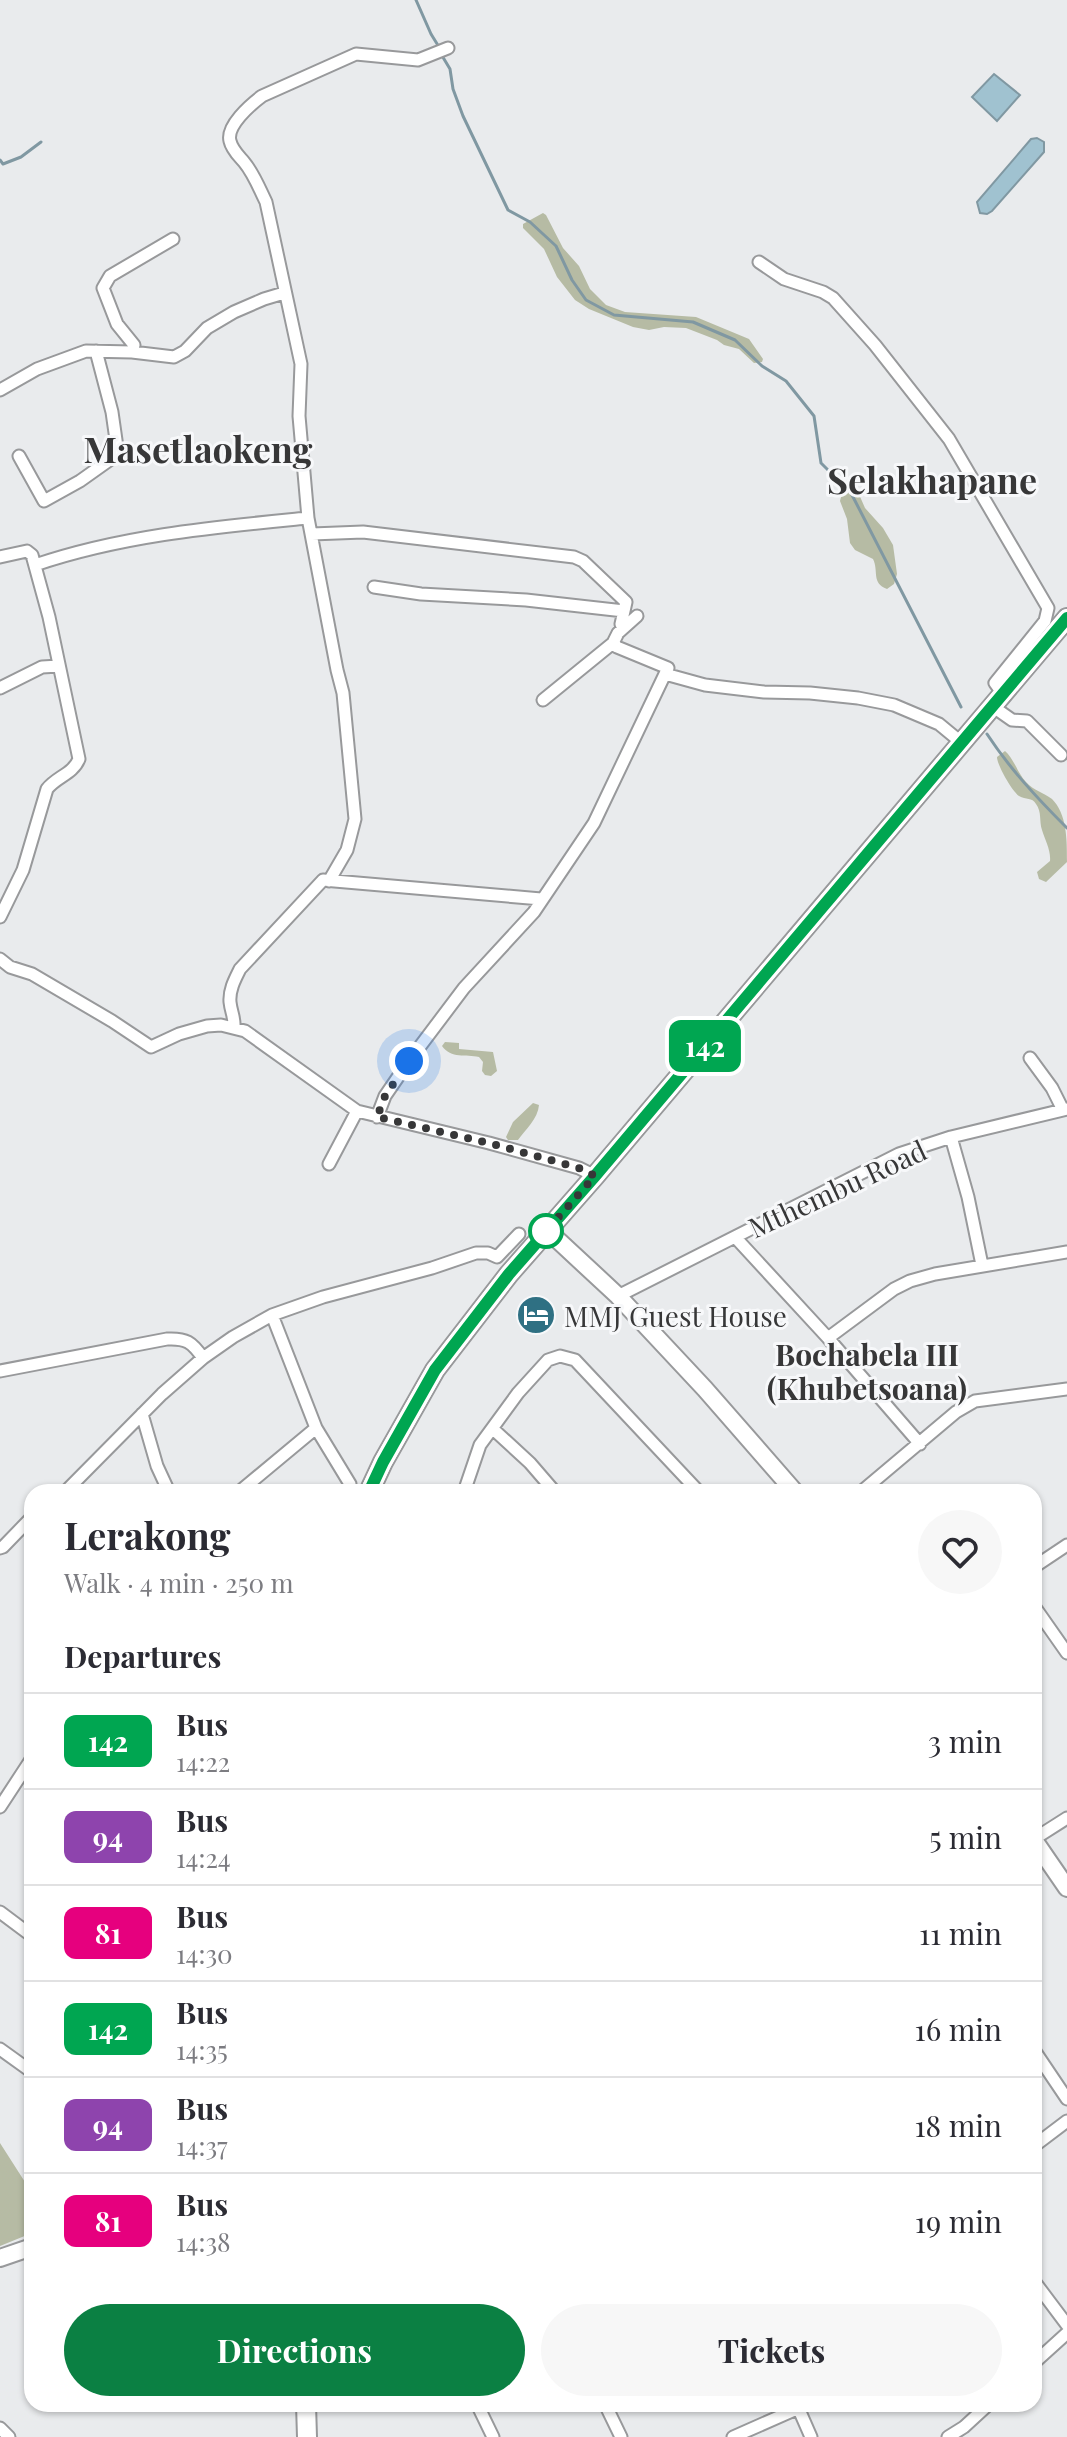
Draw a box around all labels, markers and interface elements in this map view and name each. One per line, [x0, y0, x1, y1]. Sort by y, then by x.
district label: Masetlaokeng [84, 424, 313, 472]
district label: Selakhapane [827, 455, 1037, 503]
line badge: 142 [659, 1020, 751, 1072]
text: 142 [685, 1027, 725, 1064]
your location [389, 1041, 429, 1081]
street label: Mthembu Road [742, 1131, 932, 1245]
unlabelled marker [529, 1214, 563, 1248]
hotel icon: MMJ Guest House [515, 1294, 557, 1336]
place label: MMJ Guest House [564, 1297, 787, 1334]
district label: Bochabela III (Khubetsoana) [767, 1334, 967, 1408]
text: Lerakong [64, 1509, 230, 1560]
button: heart [918, 1510, 1002, 1594]
text: Walk · 4 min · 250 m [64, 1565, 294, 1600]
text: Departures [64, 1636, 221, 1676]
text: Bus [176, 1704, 228, 1744]
text: 3 min [928, 1721, 1002, 1761]
text: 142 [88, 1722, 128, 1759]
text: 14:22 [176, 1744, 230, 1779]
text: Bus [176, 1800, 228, 1840]
text: 5 min [929, 1817, 1002, 1857]
text: 94 [93, 1818, 123, 1855]
text: 14:24 [176, 1840, 231, 1875]
text: Bus [176, 1896, 228, 1936]
text: 11 min [919, 1913, 1002, 1953]
text: 81 [95, 1914, 121, 1951]
text: 14:30 [176, 1936, 233, 1971]
text: Bus [176, 1992, 228, 2032]
text: 16 min [915, 2009, 1002, 2049]
text: 142 [88, 2010, 128, 2047]
text: 14:35 [176, 2032, 228, 2067]
text: Bus [176, 2088, 228, 2128]
text: 18 min [914, 2105, 1002, 2145]
text: 94 [93, 2106, 123, 2143]
text: 14:37 [176, 2128, 228, 2163]
text: Bus [176, 2184, 228, 2224]
text: 19 min [915, 2201, 1002, 2241]
text: 81 [95, 2202, 121, 2239]
text: 14:38 [176, 2224, 231, 2259]
button: Directions [64, 2304, 525, 2396]
button: Tickets [541, 2304, 1002, 2396]

